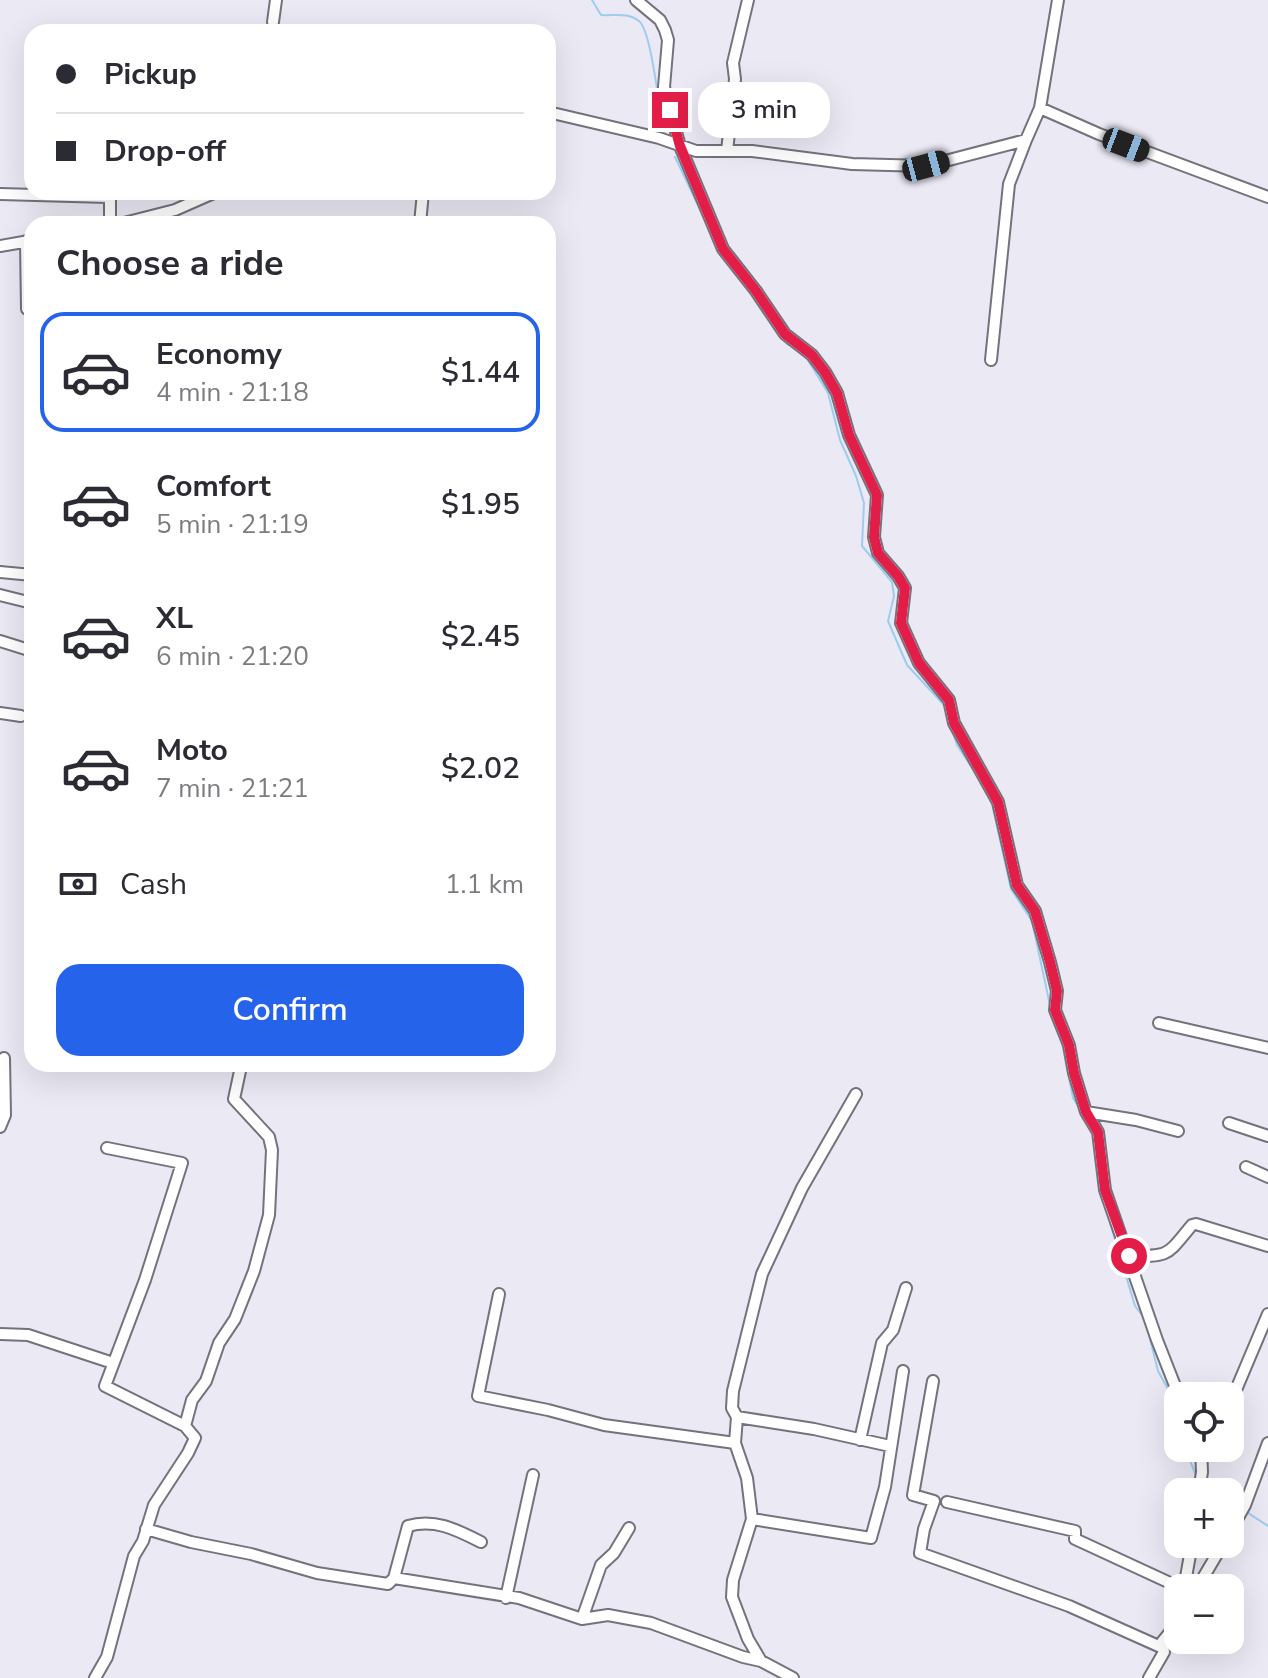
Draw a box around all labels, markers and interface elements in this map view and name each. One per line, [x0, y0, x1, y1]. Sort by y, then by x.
text: Pickup [104, 54, 197, 95]
callout: 3 min [698, 82, 830, 138]
route end [652, 92, 688, 128]
text: 3 min [731, 92, 797, 127]
car [1099, 125, 1153, 165]
text: Drop-off [104, 131, 226, 172]
car [900, 148, 952, 184]
text: Choose a ride [56, 239, 284, 288]
text: Economy [156, 334, 282, 375]
icon: car [60, 336, 132, 408]
text: $1.44 [441, 352, 520, 393]
text: 4 min · 21:18 [156, 375, 309, 410]
text: Comfort [156, 466, 271, 507]
icon: car [60, 468, 132, 540]
text: $1.95 [441, 484, 520, 525]
text: 5 min · 21:19 [156, 507, 309, 542]
text: XL [156, 598, 193, 639]
icon: car [60, 600, 132, 672]
text: $2.45 [441, 616, 520, 657]
text: 6 min · 21:20 [156, 639, 309, 674]
text: Moto [156, 730, 228, 771]
icon: car [60, 732, 132, 804]
text: $2.02 [441, 748, 520, 789]
text: 7 min · 21:21 [156, 771, 309, 806]
icon: cash [56, 862, 100, 906]
text: Cash [120, 864, 187, 905]
text: 1.1 km [445, 867, 524, 902]
button: Confirm [56, 964, 524, 1056]
route start [1111, 1238, 1147, 1274]
map controls [1164, 1382, 1244, 1654]
button: locate [1164, 1382, 1244, 1462]
button: + [1164, 1478, 1244, 1558]
button: − [1164, 1574, 1244, 1654]

